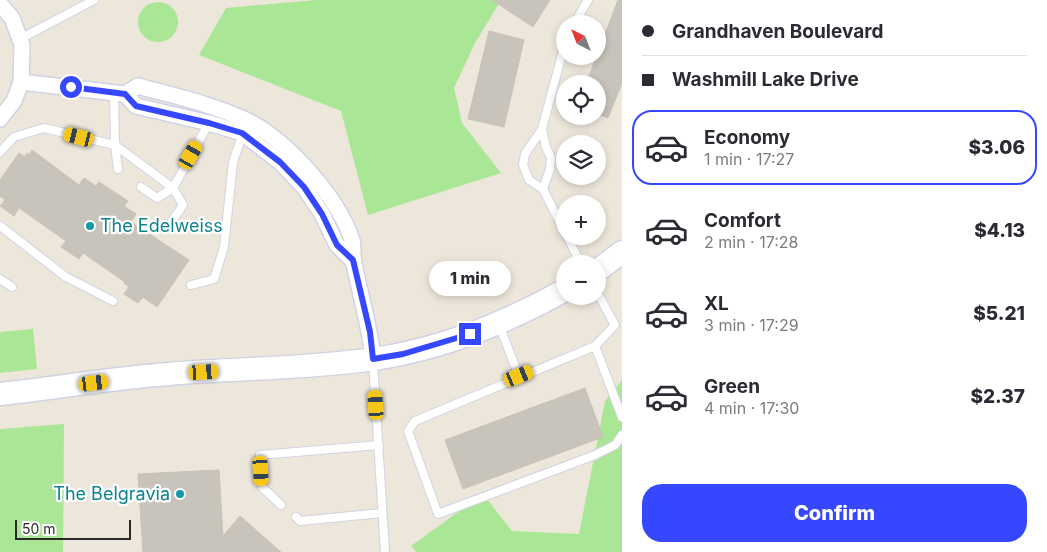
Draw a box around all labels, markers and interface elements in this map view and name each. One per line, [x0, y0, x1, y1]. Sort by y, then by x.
north arrow [556, 15, 606, 65]
map controls [556, 15, 606, 305]
text: Grandhaven Boulevard [672, 20, 883, 43]
text: Washmill Lake Drive [672, 68, 859, 91]
button: locate [556, 75, 606, 125]
route start [60, 76, 82, 98]
icon: car [644, 125, 689, 170]
car [62, 126, 95, 148]
text: Economy [704, 126, 790, 149]
button: layers [556, 135, 606, 185]
text: $3.06 [969, 136, 1025, 159]
car [177, 138, 204, 172]
text: 1 min · 17:27 [704, 149, 794, 169]
button: + [556, 195, 606, 245]
icon: car [644, 208, 689, 253]
text: Comfort [704, 209, 781, 232]
place label: The Edelweiss [100, 215, 223, 236]
text: $4.13 [974, 219, 1025, 242]
marker: The Edelweiss [84, 220, 96, 232]
text: 2 min · 17:28 [704, 232, 799, 252]
button: − [556, 255, 606, 305]
callout: 1 min [429, 262, 511, 296]
text: 1 min [450, 268, 490, 288]
icon: car [644, 291, 689, 336]
text: XL [704, 292, 729, 315]
text: $5.21 [973, 302, 1025, 325]
text: 3 min · 17:29 [704, 315, 799, 335]
route end [459, 323, 481, 345]
car [502, 363, 535, 389]
car [188, 364, 219, 380]
car [78, 374, 109, 392]
icon: car [644, 374, 689, 419]
text: Green [704, 375, 760, 398]
text: $2.37 [970, 385, 1025, 408]
car [367, 390, 384, 420]
text: 4 min · 17:30 [704, 398, 799, 418]
car [252, 456, 269, 486]
place label: The Belgravia [53, 483, 170, 504]
button: Confirm [642, 484, 1027, 542]
marker: The Belgravia [174, 488, 186, 500]
scale bar [15, 517, 131, 540]
text: 50 m [22, 520, 56, 537]

